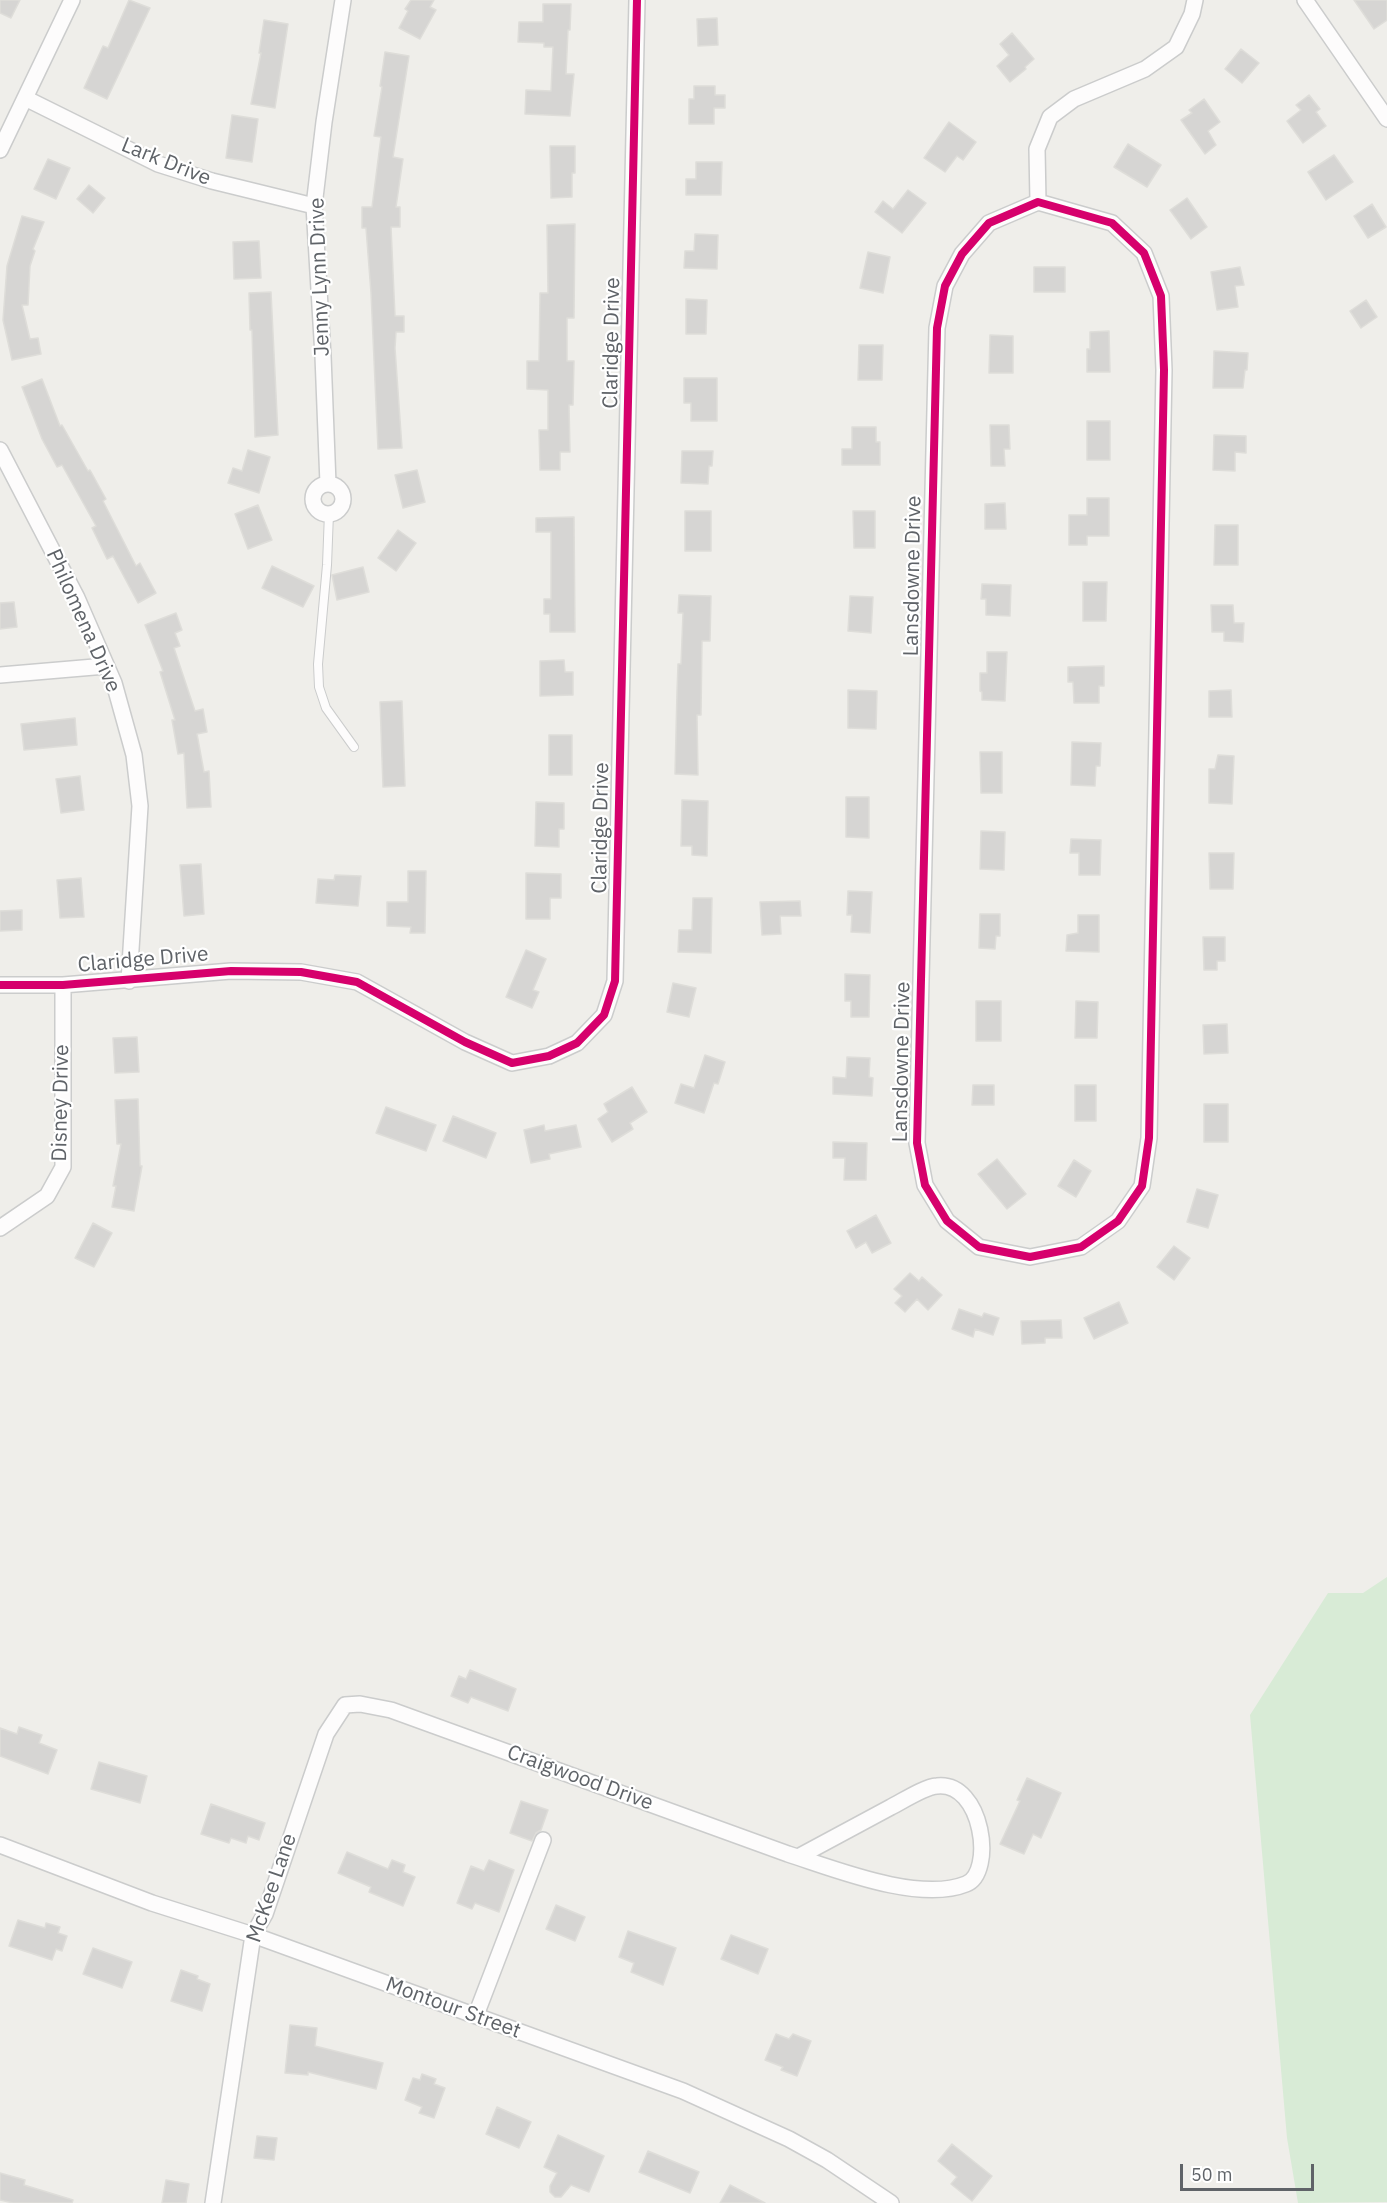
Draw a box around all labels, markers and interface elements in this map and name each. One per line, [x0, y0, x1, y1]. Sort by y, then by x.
street label: Lark Drive [118, 133, 214, 191]
street label: Jenny Lynn Drive [305, 197, 335, 357]
street label: Claridge Drive [598, 277, 626, 409]
street label: Lansdowne Drive [899, 495, 927, 657]
street label: Philomena Drive [40, 545, 126, 697]
street label: Claridge Drive [587, 762, 615, 894]
street label: Claridge Drive [77, 942, 209, 978]
street label: Lansdowne Drive [888, 981, 916, 1143]
street label: Disney Drive [47, 1044, 75, 1162]
street label: Craigwood Drive [503, 1740, 657, 1816]
street label: McKee Lane [242, 1830, 302, 1946]
street label: Montour Street [382, 1972, 524, 2044]
scale bar [1183, 2152, 1316, 2190]
text: 50 m [1191, 2163, 1233, 2186]

